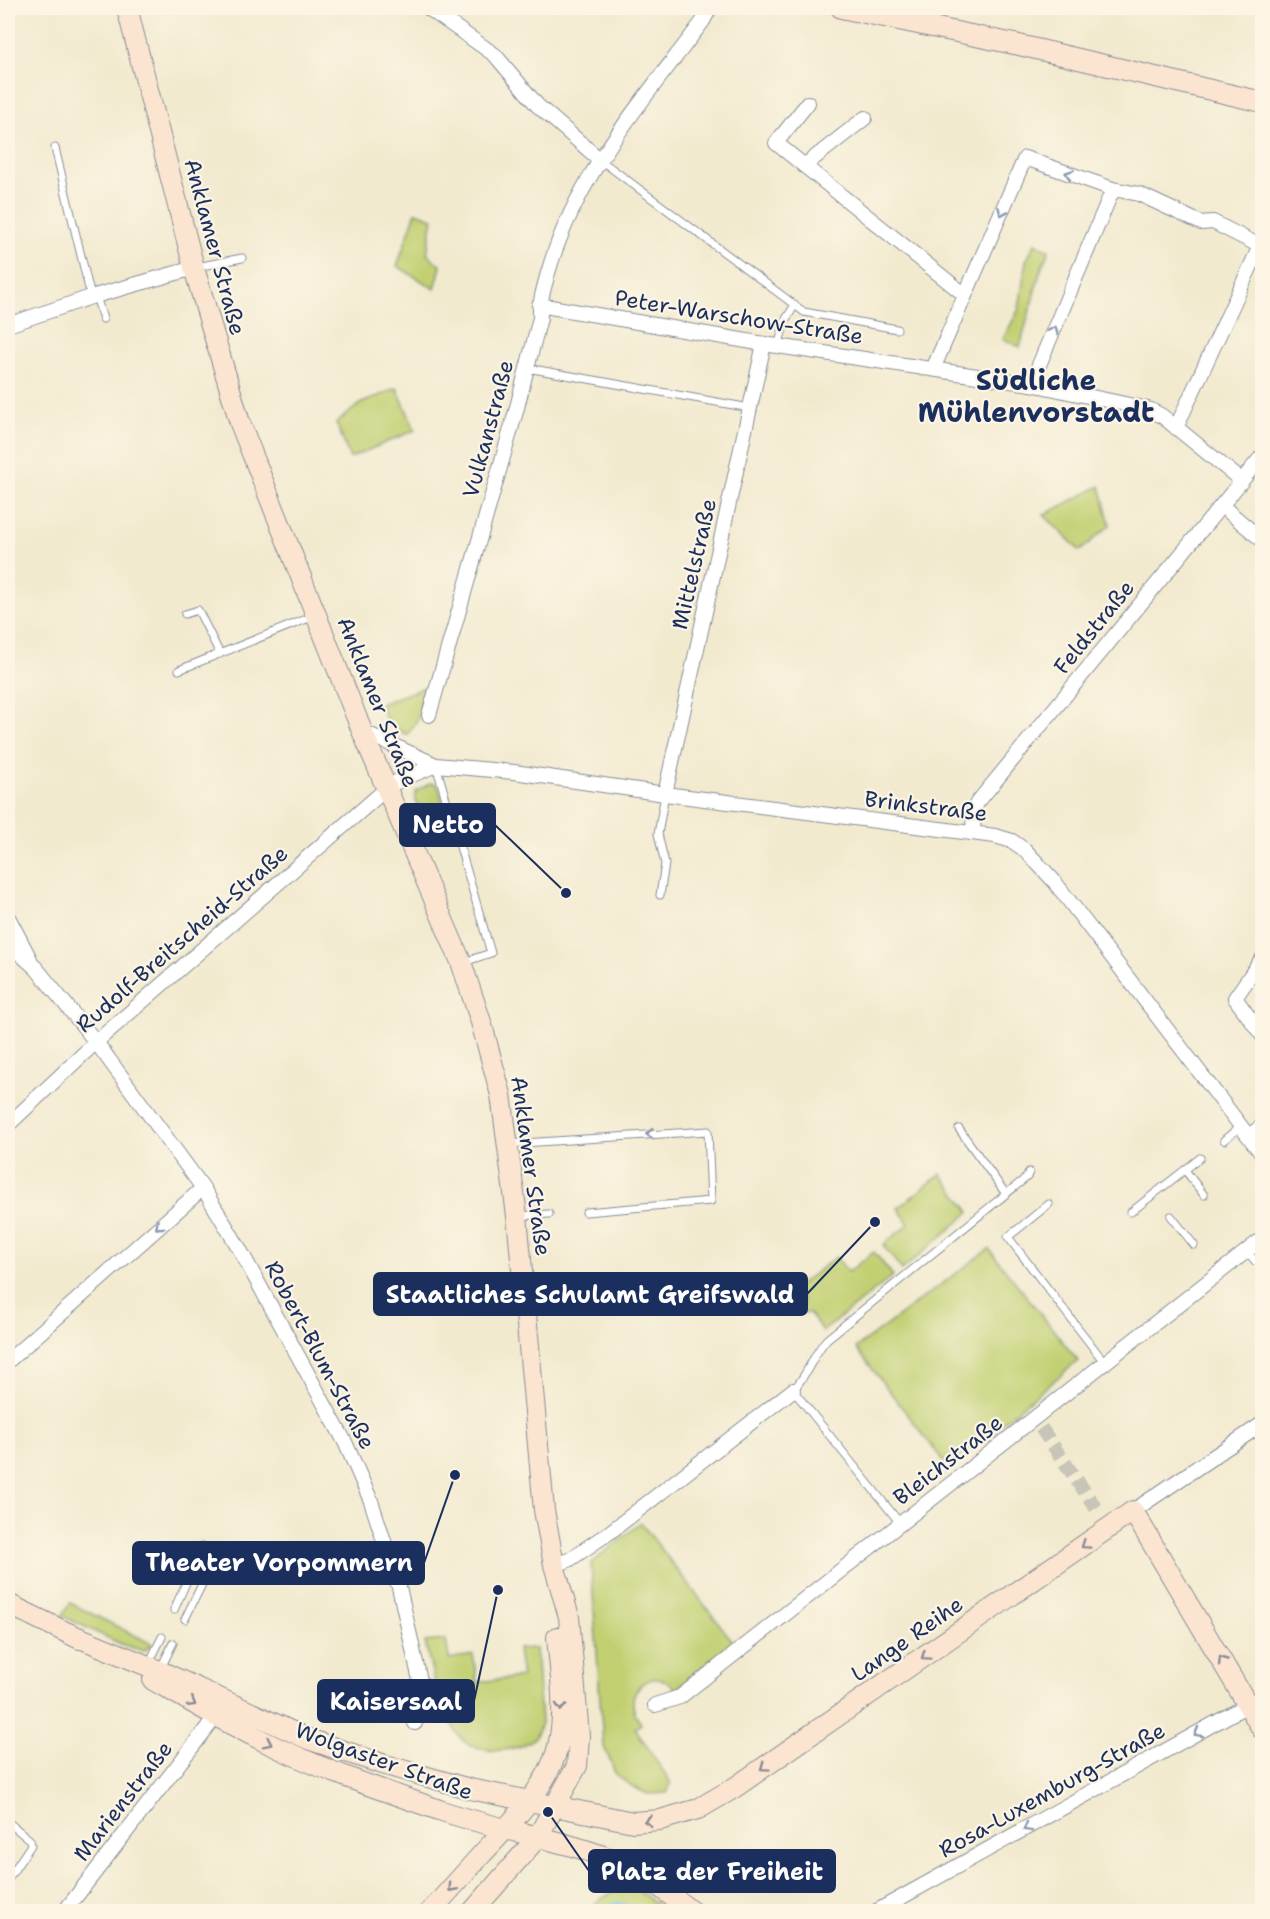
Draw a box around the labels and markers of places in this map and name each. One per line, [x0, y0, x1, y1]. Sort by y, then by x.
callout: Netto [400, 804, 495, 846]
callout: Staatliches Schulamt Greifswald [374, 1273, 807, 1315]
callout: Theater Vorpommern [133, 1542, 424, 1584]
callout: Kaisersaal [318, 1680, 474, 1722]
callout: Platz der Freiheit [589, 1850, 835, 1892]

